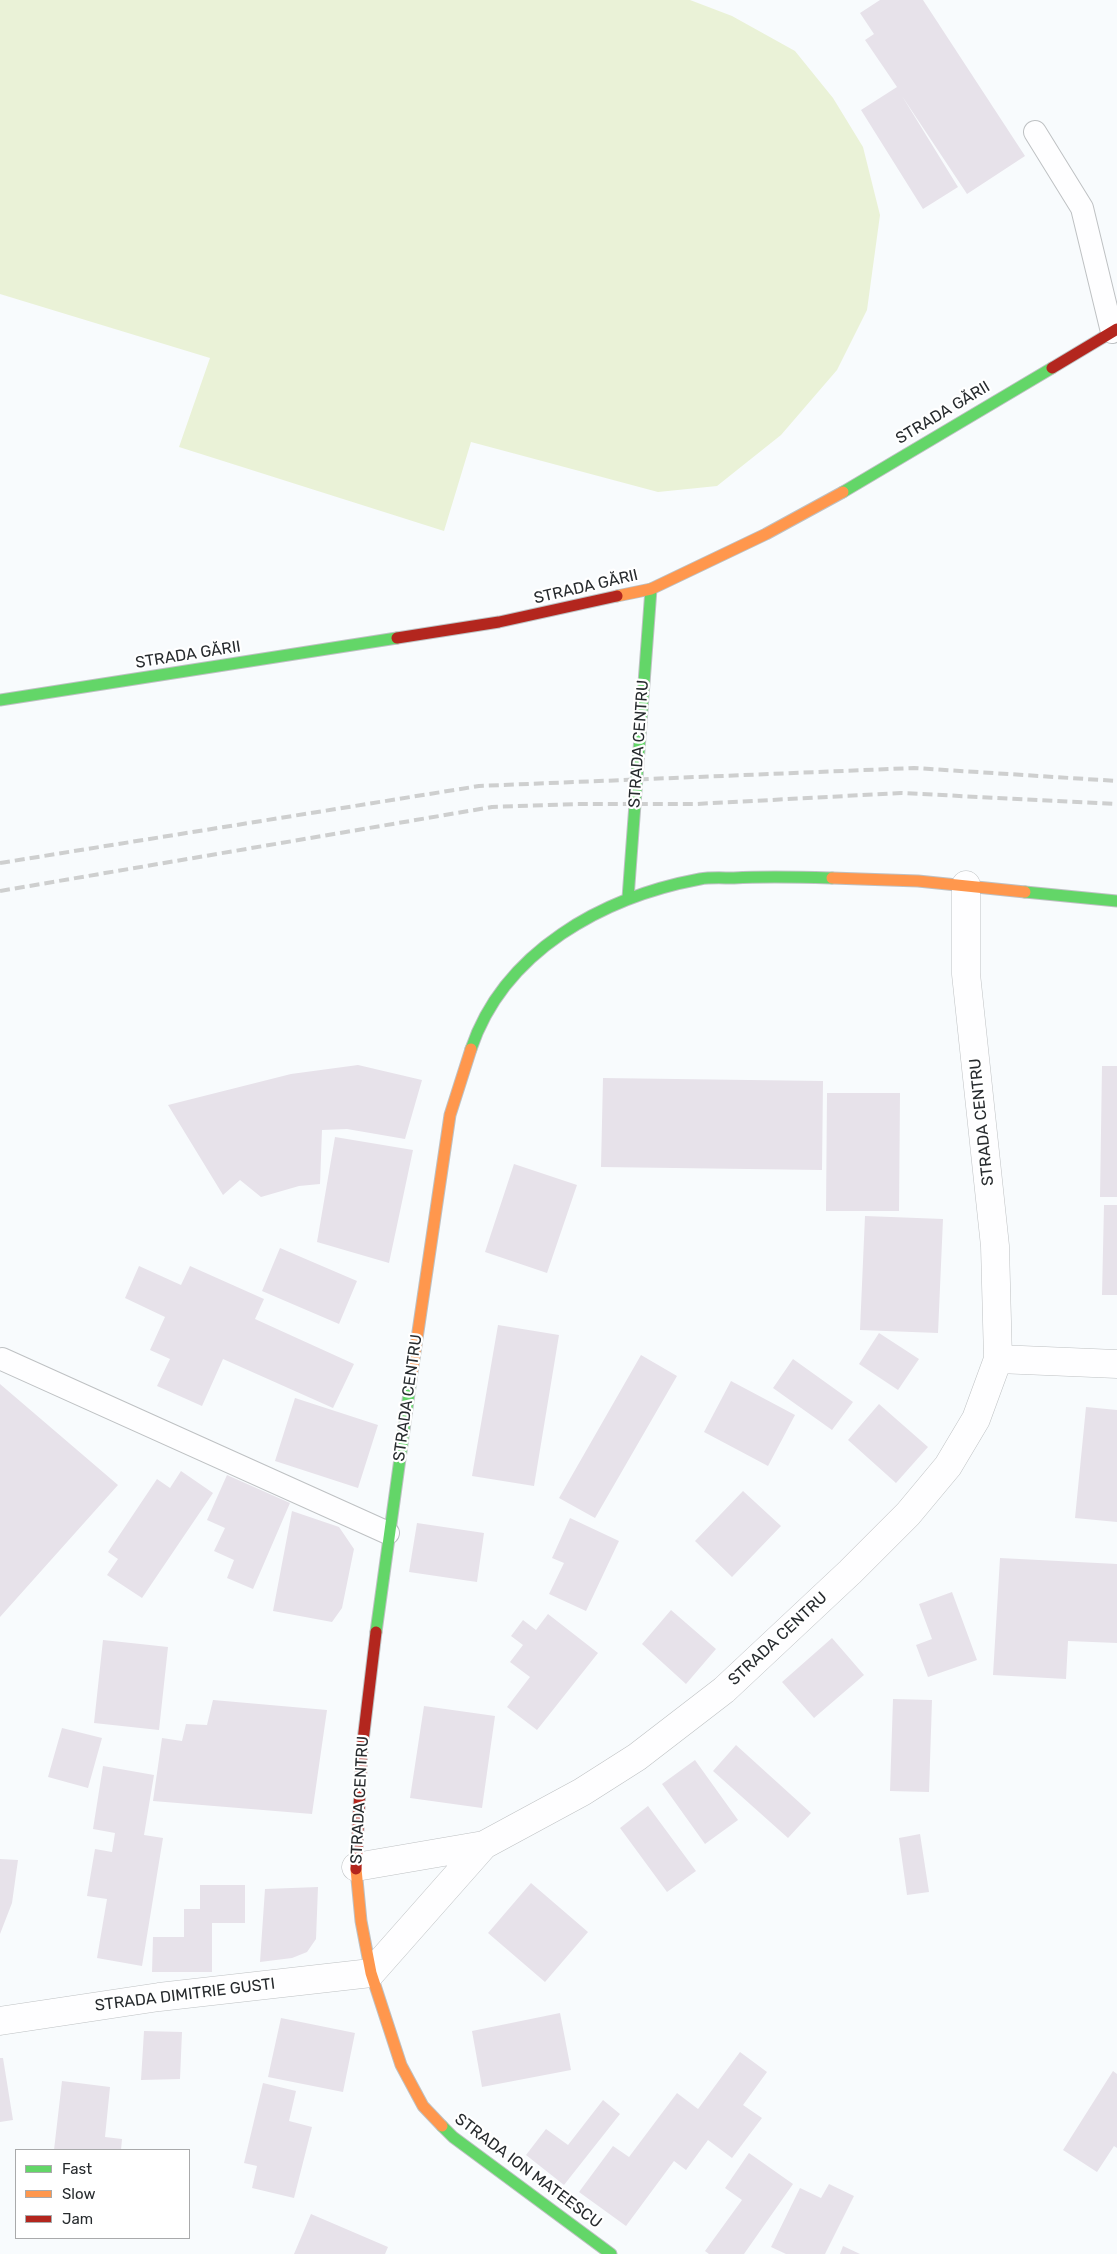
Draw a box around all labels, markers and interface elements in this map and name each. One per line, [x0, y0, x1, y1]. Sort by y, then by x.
street label: STRADA GĂRII [892, 377, 994, 449]
street label: STRADA GĂRII [532, 566, 640, 608]
street label: STRADA GĂRII [134, 637, 242, 673]
street label: STRADA CENTRU [625, 679, 653, 809]
street label: STRADA CENTRU [966, 1057, 998, 1187]
street label: STRADA CENTRU [390, 1333, 426, 1463]
street label: STRADA CENTRU [725, 1588, 831, 1690]
street label: STRADA CENTRU [347, 1735, 373, 1865]
street label: STRADA DIMITRIE GUSTI [94, 1974, 276, 2016]
street label: STRADA ION MATEESCU [451, 2110, 605, 2232]
legend [15, 2149, 190, 2239]
text: Fast [62, 2160, 92, 2178]
text: Slow [62, 2185, 95, 2203]
text: Jam [62, 2210, 93, 2228]

